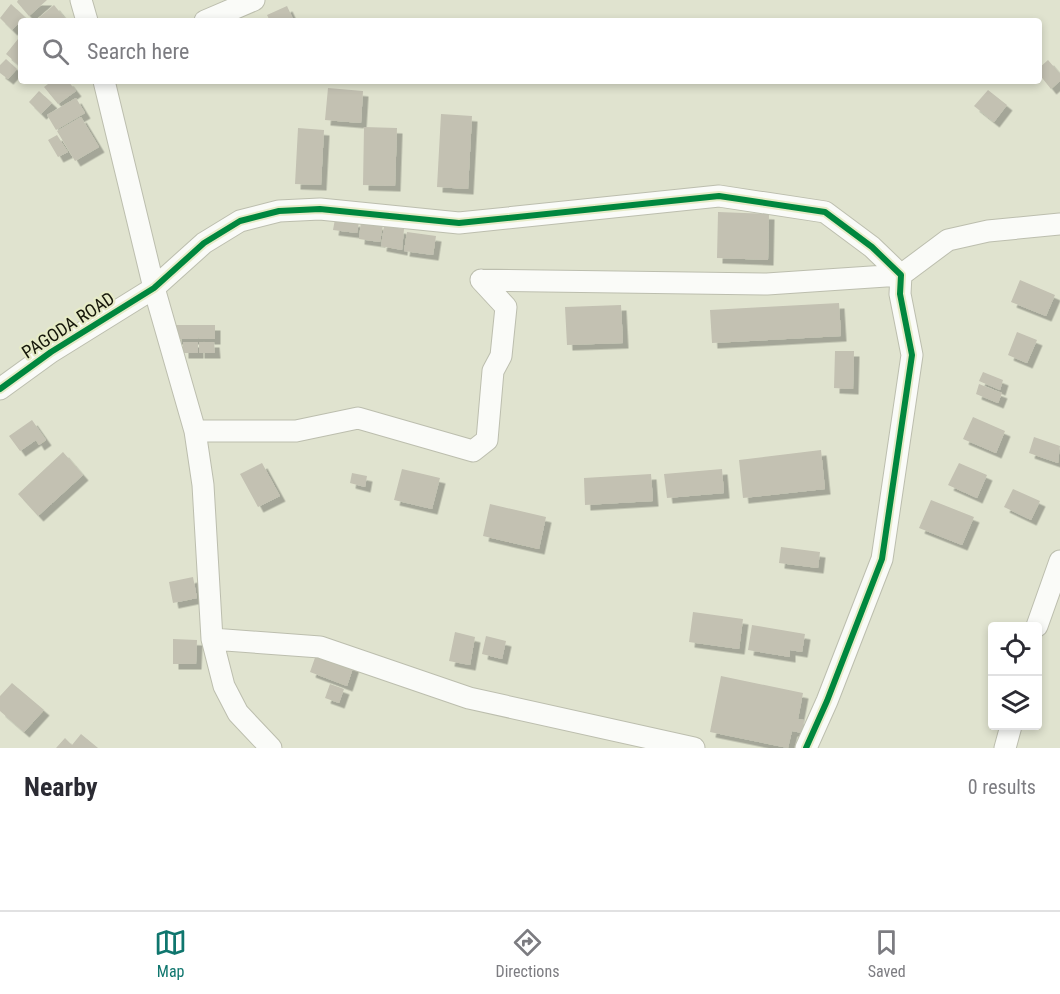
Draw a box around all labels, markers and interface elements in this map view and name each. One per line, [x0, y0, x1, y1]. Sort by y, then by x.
search box [18, 18, 1042, 84]
icon: search [39, 35, 72, 68]
text: Search here [87, 39, 189, 64]
street label: PAGODA ROAD [18, 287, 118, 363]
map controls [988, 622, 1042, 730]
button: locate [988, 622, 1042, 676]
button: layers [988, 676, 1042, 730]
text: Nearby [24, 772, 98, 802]
text: 0 results [968, 775, 1036, 799]
tab: Map [154, 926, 187, 981]
tab: Directions [496, 926, 559, 981]
tab: Saved [868, 926, 906, 981]

